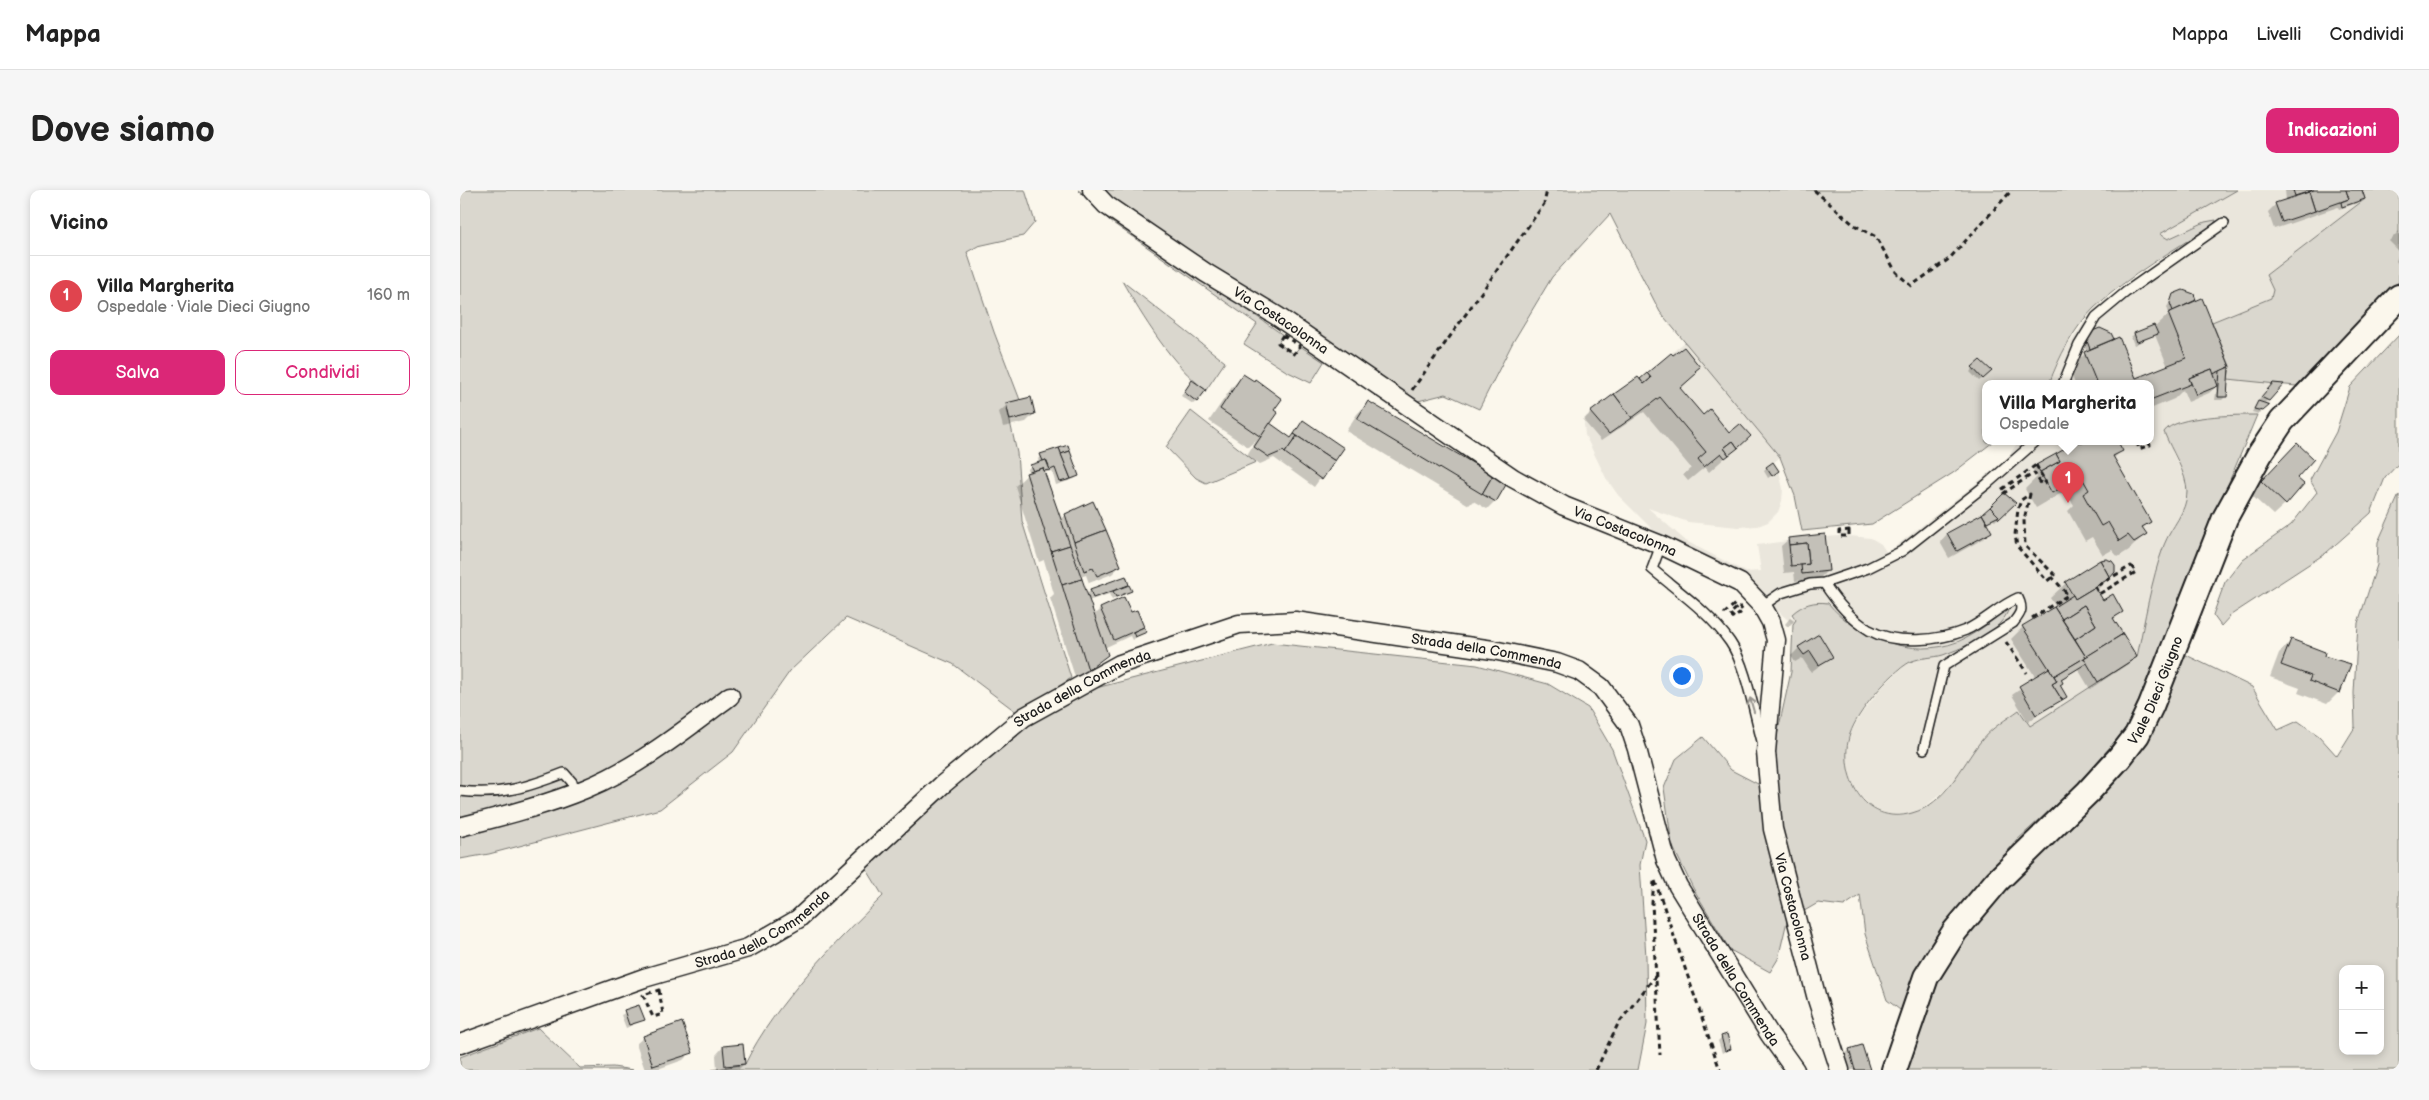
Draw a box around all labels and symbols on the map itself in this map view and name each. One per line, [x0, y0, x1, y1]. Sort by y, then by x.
street label: Via Costacolonna [1230, 283, 1332, 358]
pin: 1 [2052, 462, 2084, 503]
street label: Via Costacolonna [1571, 503, 1680, 560]
street label: Strada della Commenda [1410, 630, 1564, 673]
street label: Viale Dieci Giugno [2125, 634, 2187, 748]
street label: Strada della Commenda [1010, 646, 1153, 731]
your location [1669, 663, 1695, 689]
one-way arrow [1747, 697, 1756, 713]
street label: Via Costacolonna [1771, 851, 1815, 963]
street label: Strada della Commenda [693, 886, 833, 972]
street label: Strada della Commenda [1688, 910, 1783, 1050]

